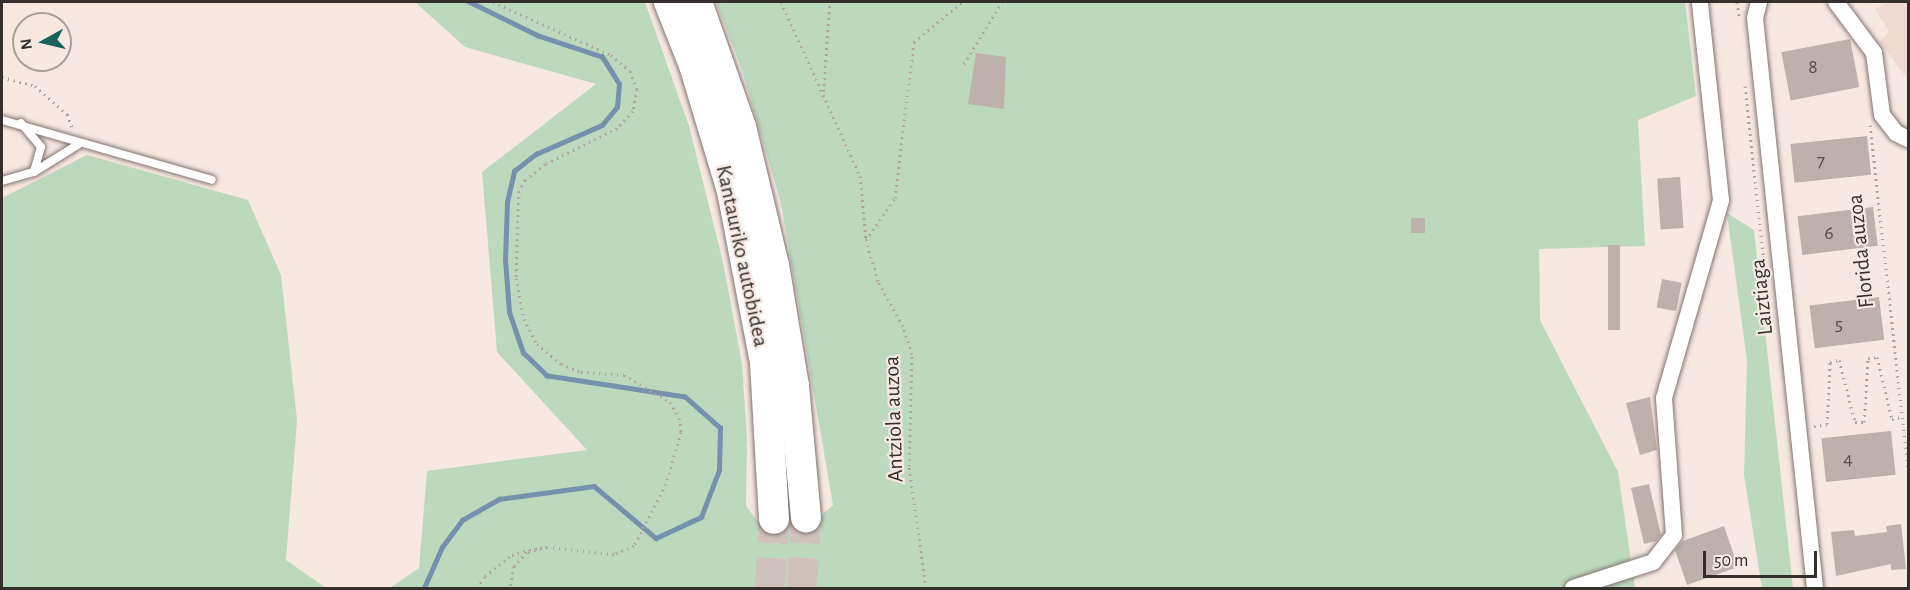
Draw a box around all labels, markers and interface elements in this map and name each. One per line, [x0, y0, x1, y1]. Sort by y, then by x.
north arrow [12, 12, 72, 72]
text: N [17, 38, 35, 51]
house number: 8 [1808, 55, 1818, 79]
house number: 7 [1817, 149, 1825, 173]
street label: Kantauriko autobidea [710, 163, 774, 349]
street label: Florida auzoa [1842, 193, 1880, 309]
house number: 6 [1824, 221, 1834, 245]
street label: Laiztiaga [1745, 257, 1779, 337]
house number: 5 [1835, 312, 1843, 336]
street label: Antziola auzoa [879, 355, 909, 483]
house number: 4 [1843, 447, 1853, 471]
scale bar [1706, 539, 1820, 577]
text: 50 m [1714, 552, 1748, 570]

